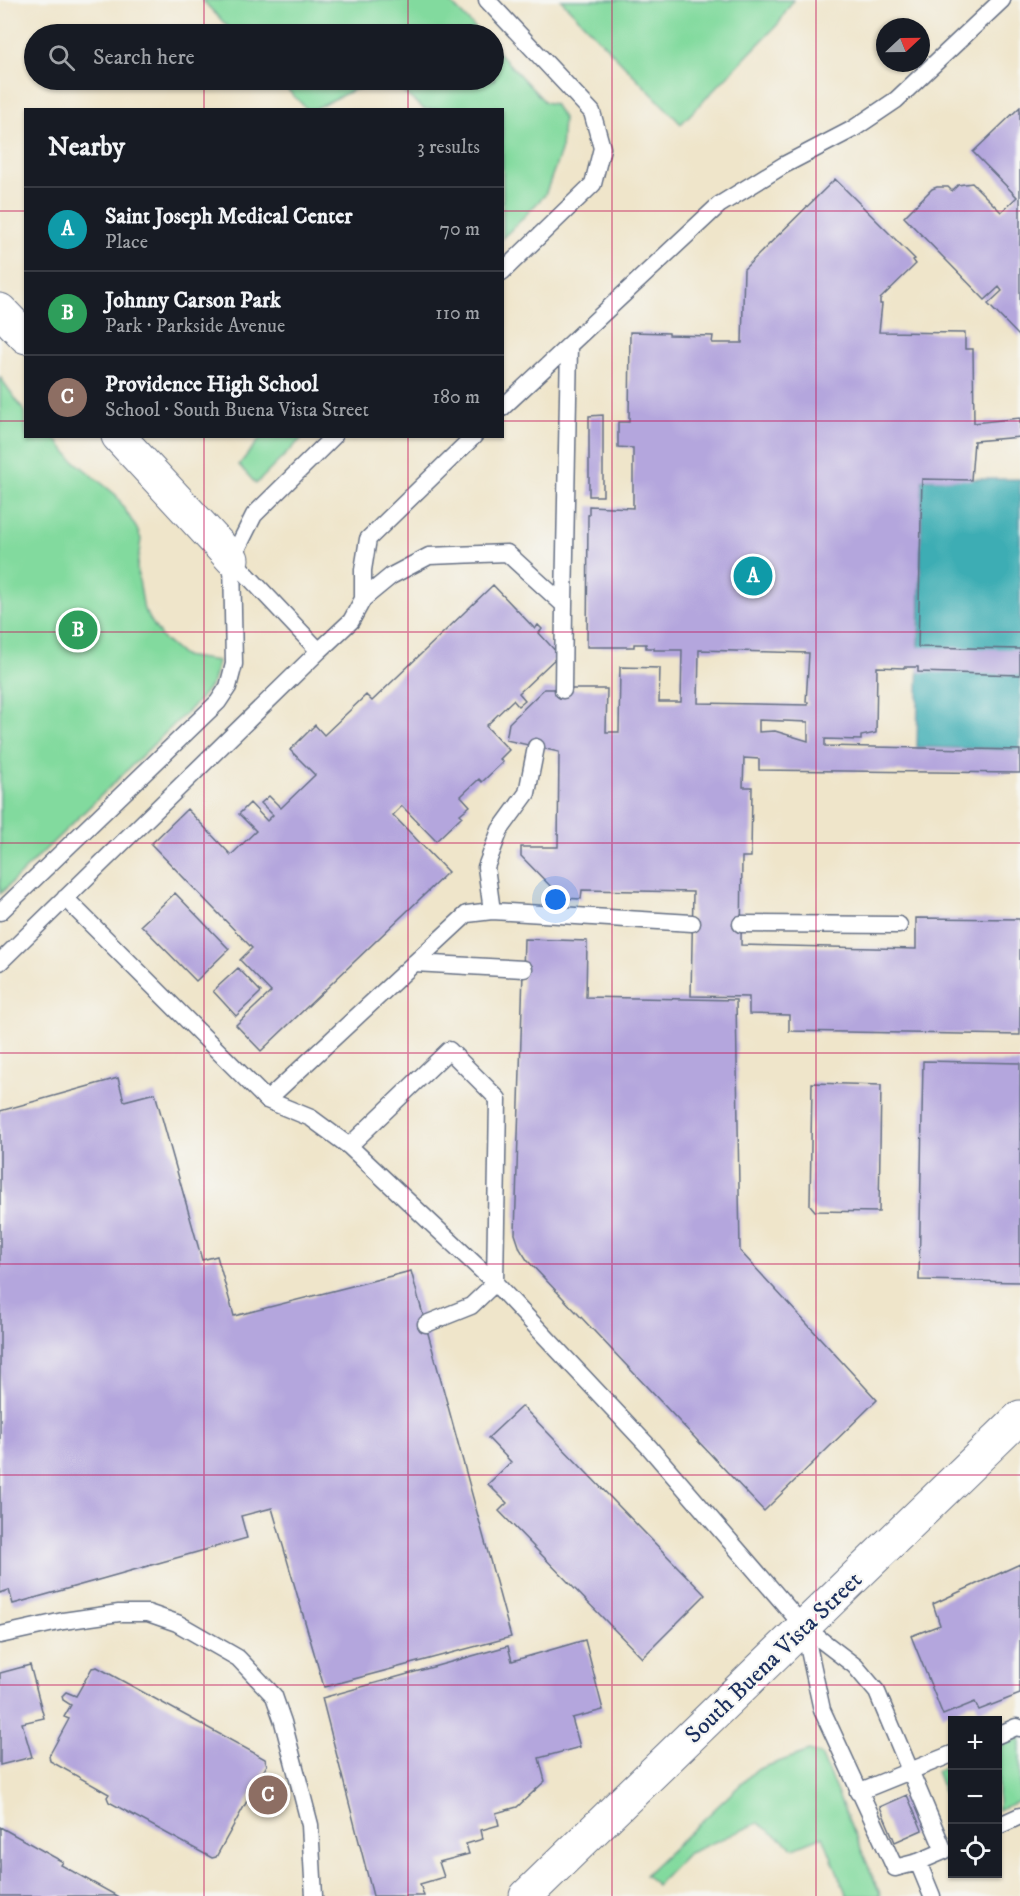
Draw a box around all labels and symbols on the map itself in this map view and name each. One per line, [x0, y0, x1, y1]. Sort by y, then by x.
north arrow [876, 18, 930, 72]
pin: A [734, 554, 772, 598]
pin: B [58, 608, 98, 652]
your location [541, 885, 570, 914]
street label: South Buena Vista Street [679, 1565, 869, 1750]
pin: C [248, 1772, 288, 1818]

